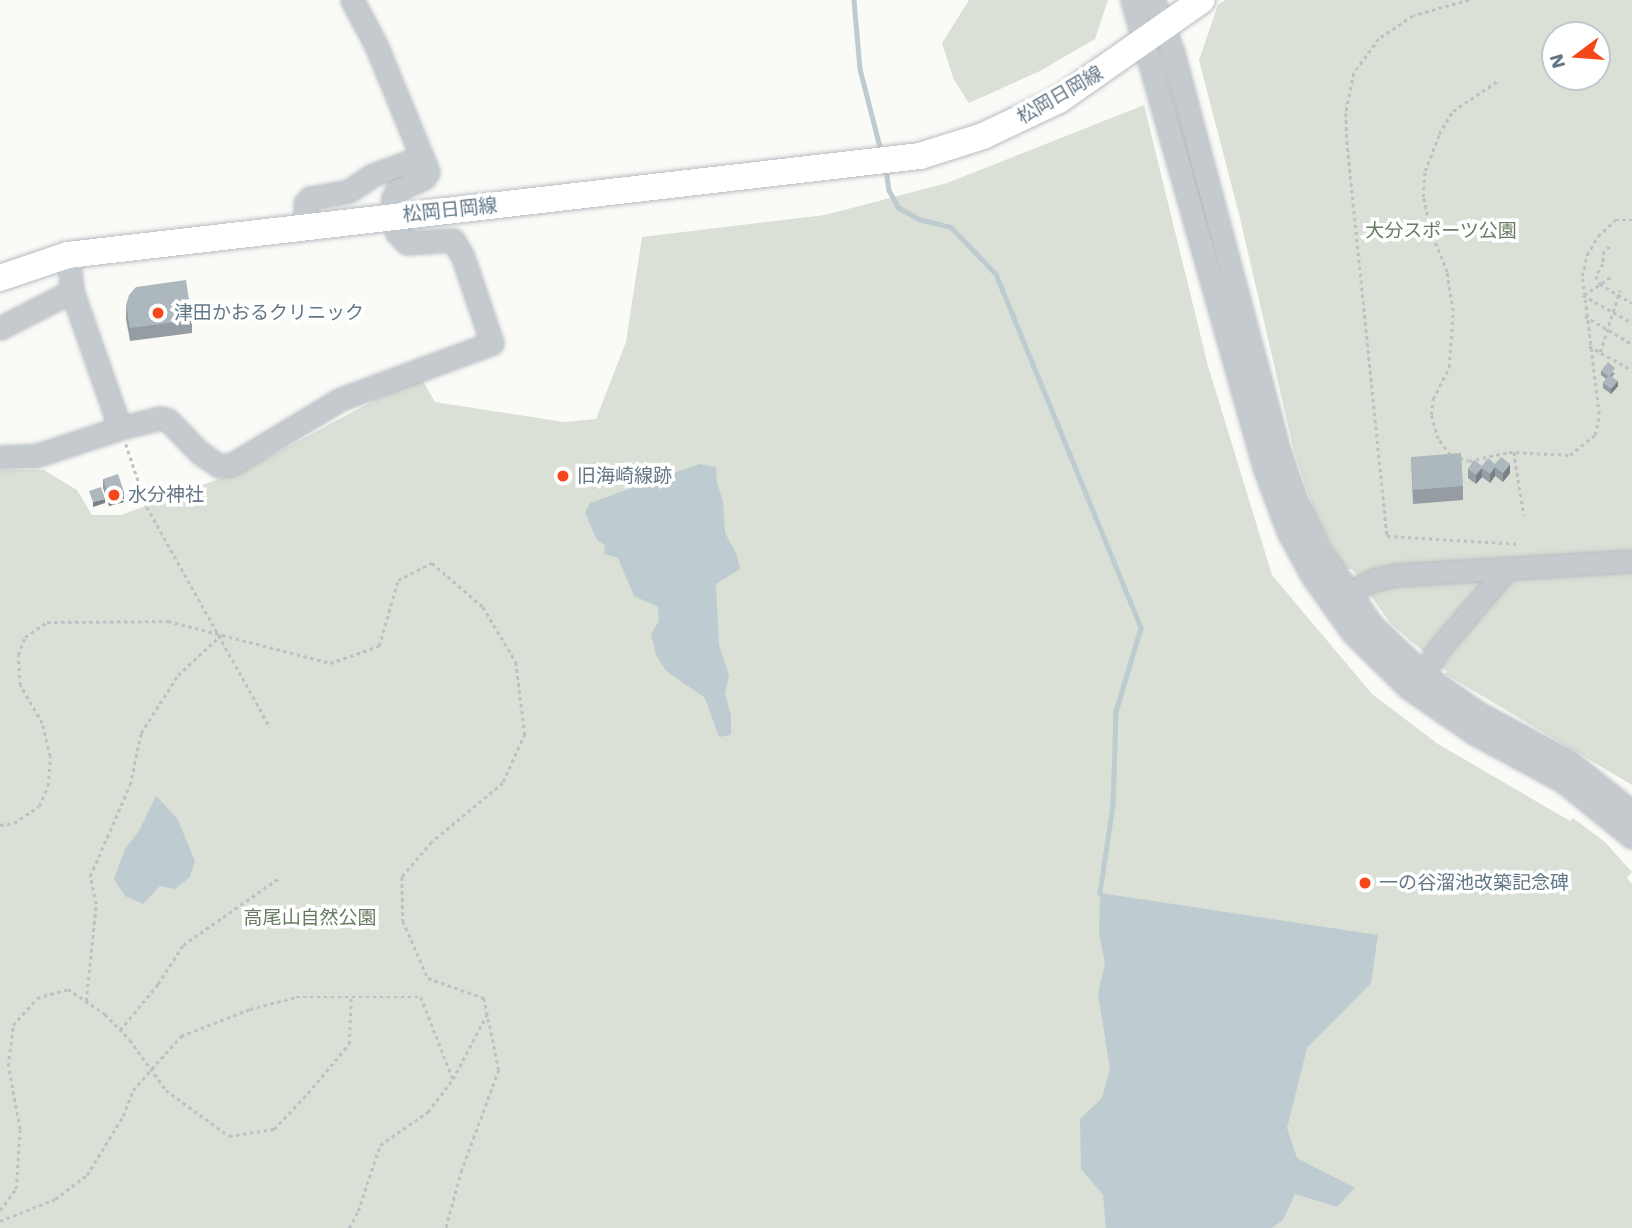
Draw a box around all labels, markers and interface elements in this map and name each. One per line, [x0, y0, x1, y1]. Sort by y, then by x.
north arrow [1541, 21, 1611, 91]
text: N [1544, 51, 1570, 71]
street label: 松岡日岡線 [1013, 61, 1107, 129]
street label: 松岡日岡線 [402, 194, 498, 226]
park label: 大分スポーツ公園 [1365, 220, 1517, 242]
place label: 津田かおるクリニック [174, 302, 364, 324]
marker: 津田かおるクリニック [148, 303, 168, 323]
place label: 旧海崎線跡 [577, 465, 672, 487]
marker: 旧海崎線跡 [555, 468, 571, 484]
place label: 水分神社 [128, 484, 204, 506]
marker: 水分神社 [106, 487, 122, 503]
place label: 一の谷溜池改築記念碑 [1379, 872, 1569, 894]
marker: 一の谷溜池改築記念碑 [1357, 875, 1373, 891]
park label: 高尾山自然公園 [244, 907, 376, 929]

